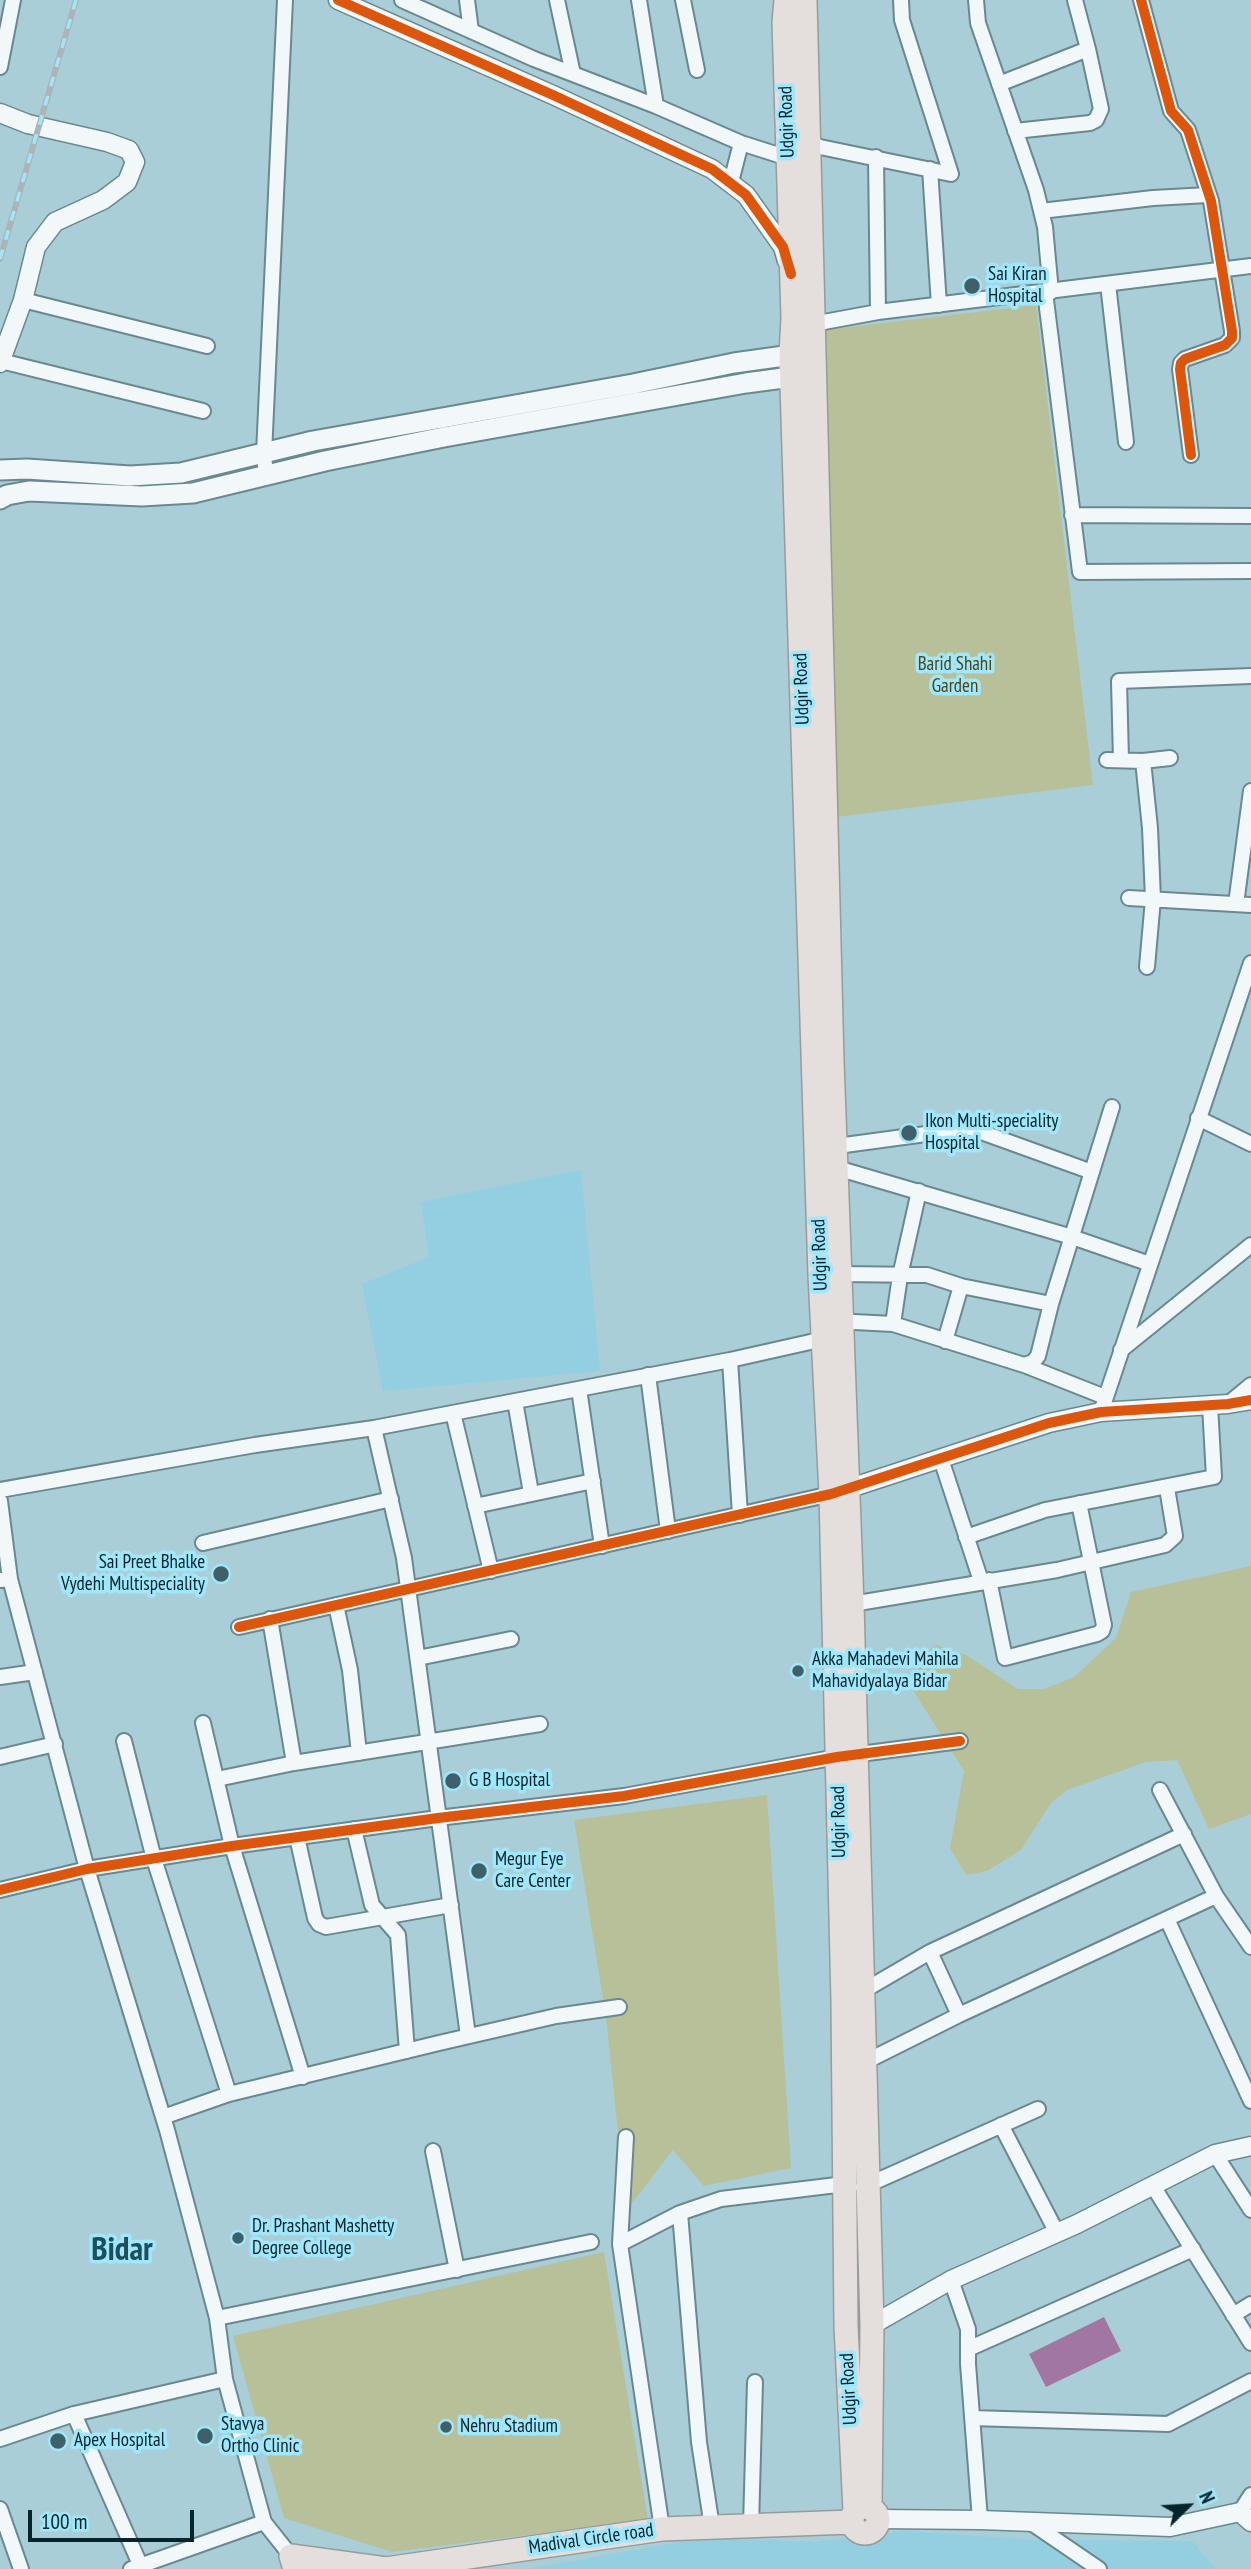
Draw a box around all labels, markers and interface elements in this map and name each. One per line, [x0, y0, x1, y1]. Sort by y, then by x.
street label: Udgir Road [774, 86, 800, 158]
place label: Sai Kiran Hospital [988, 264, 1047, 308]
marker: Sai Kiran Hospital [962, 276, 982, 296]
street label: Udgir Road [789, 653, 815, 725]
park label: Barid Shahi Garden [918, 654, 992, 698]
place label: Ikon Multi-speciality Hospital [925, 1111, 1059, 1155]
marker: Ikon Multi-speciality Hospital [899, 1123, 919, 1143]
street label: Udgir Road [807, 1219, 833, 1291]
place label: Sai Preet Bhalke Vydehi Multispeciality [61, 1552, 205, 1596]
marker: Sai Preet Bhalke Vydehi Multispeciality [211, 1564, 231, 1584]
place label: Akka Mahadevi Mahila Mahavidyalaya Bidar [812, 1649, 959, 1693]
marker: Akka Mahadevi Mahila Mahavidyalaya Bidar [790, 1663, 806, 1679]
place label: G B Hospital [469, 1770, 550, 1792]
marker: G B Hospital [443, 1771, 463, 1791]
street label: Udgir Road [827, 1786, 851, 1858]
place label: Megur Eye Care Center [495, 1849, 571, 1893]
marker: Megur Eye Care Center [469, 1861, 489, 1881]
place label: Dr. Prashant Mashetty Degree College [252, 2216, 394, 2260]
marker: Dr. Prashant Mashetty Degree College [230, 2230, 246, 2246]
district label: Bidar [91, 2231, 153, 2271]
street label: Udgir Road [836, 2352, 862, 2426]
place label: Stavya Ortho Clinic [221, 2414, 299, 2458]
place label: Nehru Stadium [460, 2416, 558, 2438]
marker: Nehru Stadium [438, 2419, 454, 2435]
marker: Stavya Ortho Clinic [195, 2426, 215, 2446]
place label: Apex Hospital [74, 2430, 165, 2452]
marker: Apex Hospital [48, 2431, 68, 2451]
north arrow [1153, 2471, 1223, 2541]
text: N [1194, 2488, 1220, 2507]
scale bar [32, 2496, 198, 2540]
text: 100 m [41, 2508, 87, 2535]
street label: Madival Circle road [527, 2519, 655, 2559]

